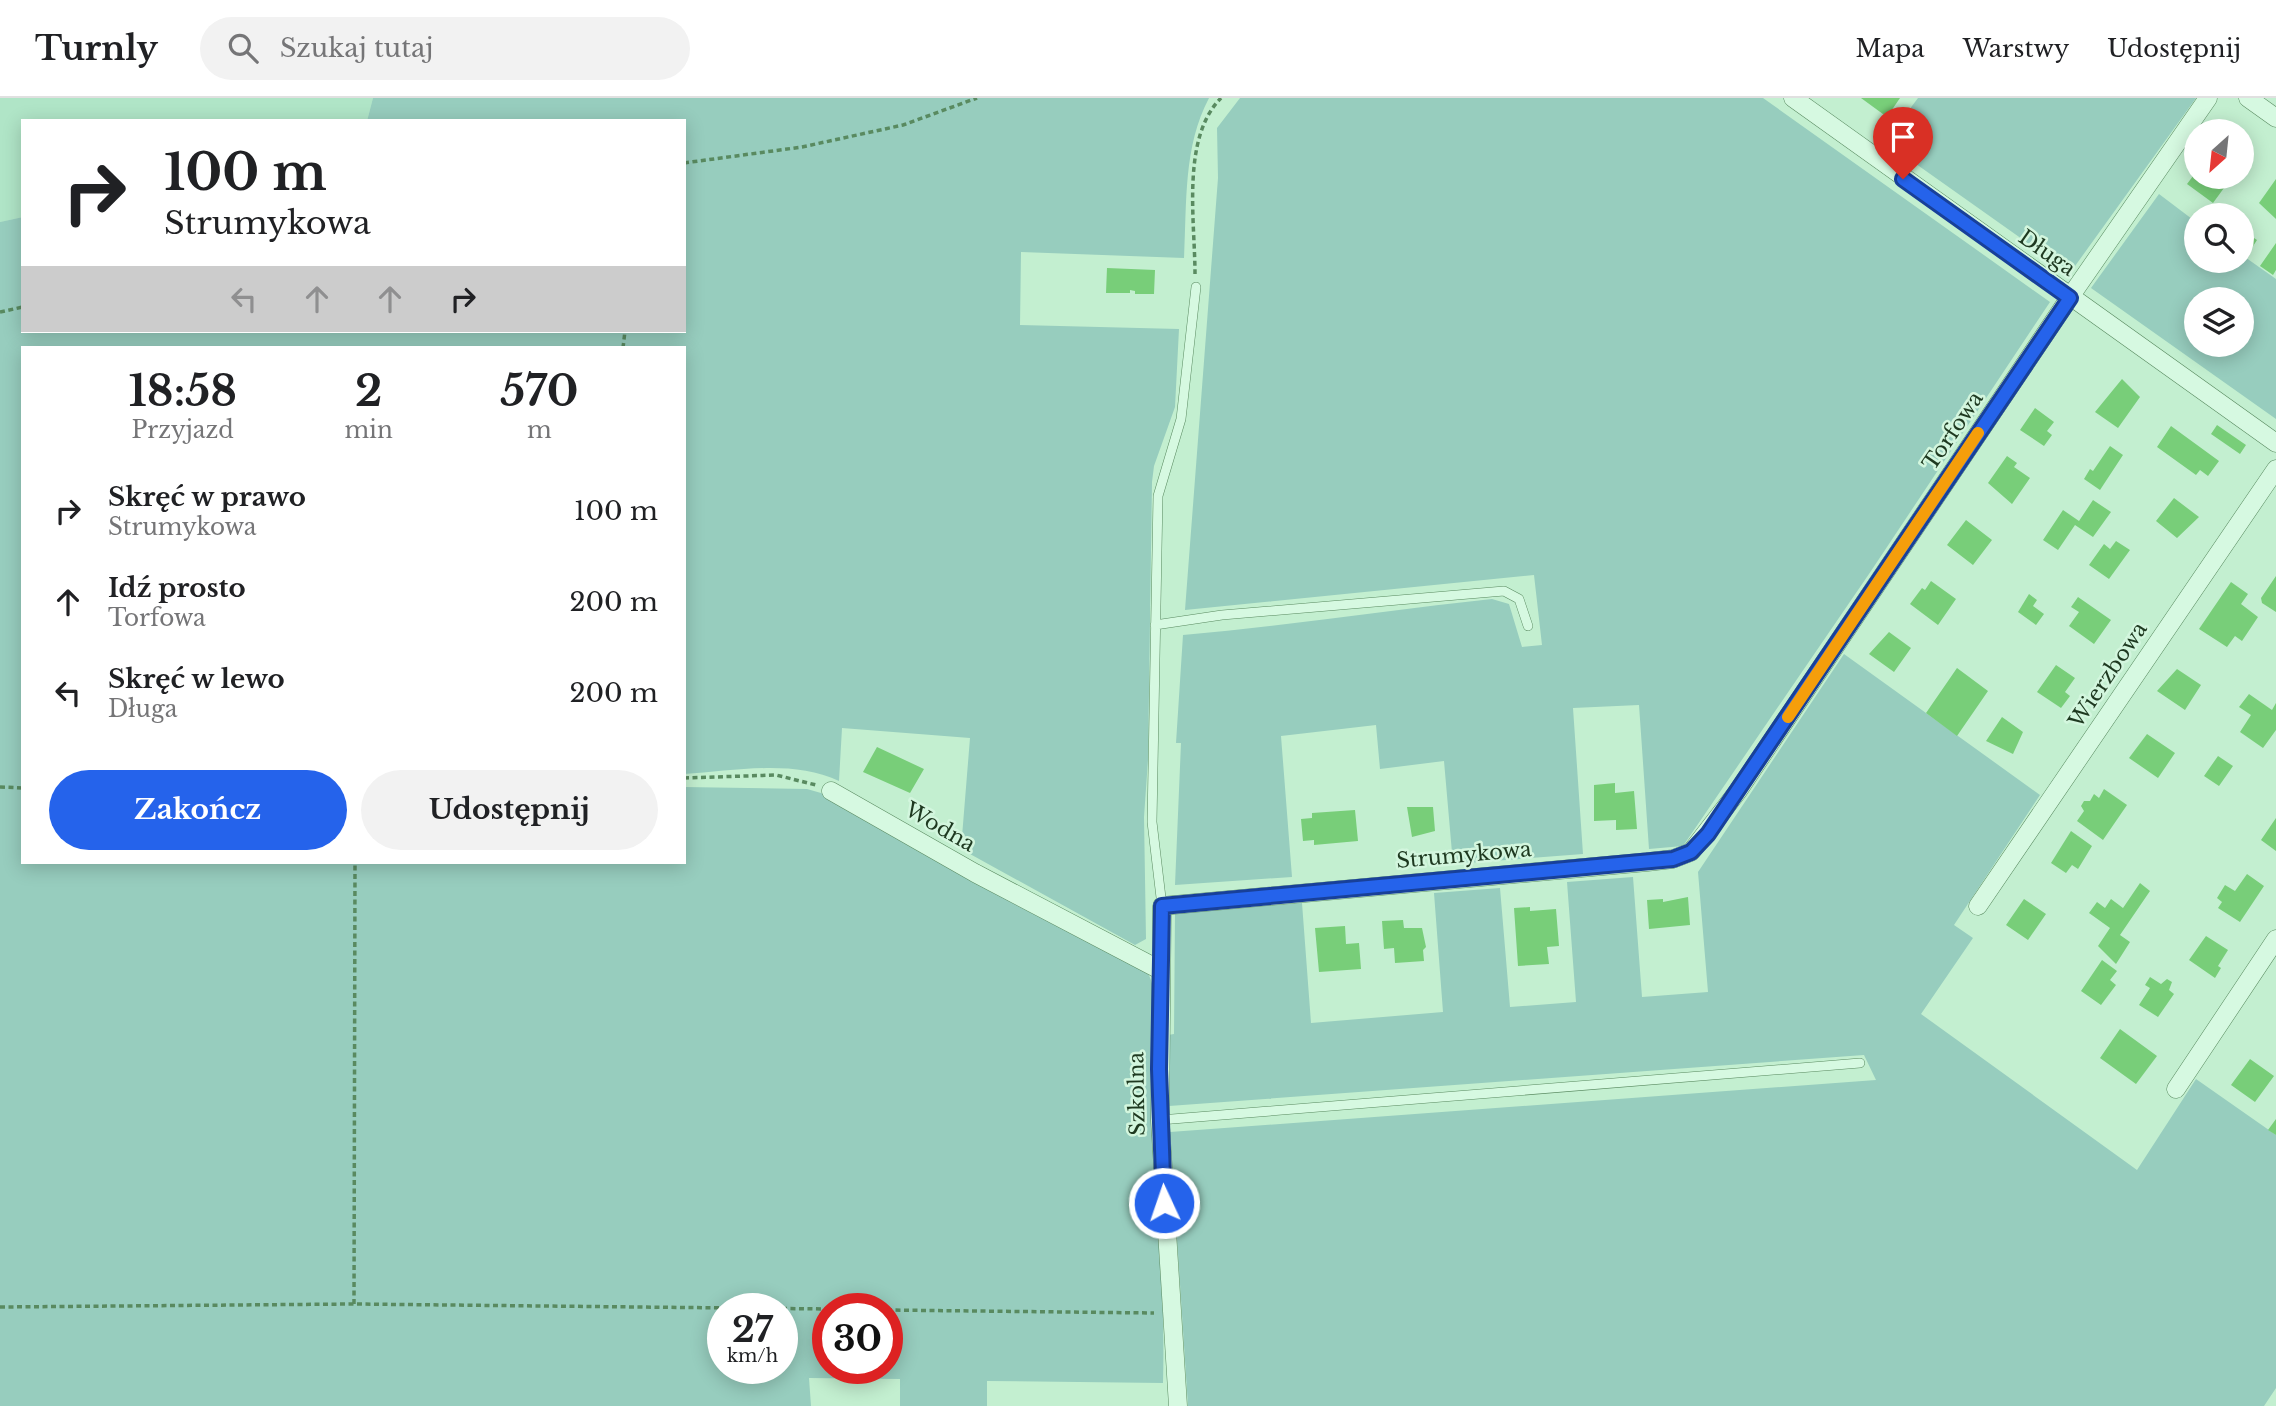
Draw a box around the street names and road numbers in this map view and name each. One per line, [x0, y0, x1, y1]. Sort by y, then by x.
street label: Długa [2014, 224, 2081, 282]
street label: Torfowa [1917, 386, 1989, 475]
street label: Wierzbowa [2063, 617, 2153, 734]
street label: Wodna [899, 796, 980, 858]
street label: Strumykowa [1395, 836, 1533, 874]
street label: Szkolna [1123, 1051, 1151, 1136]

